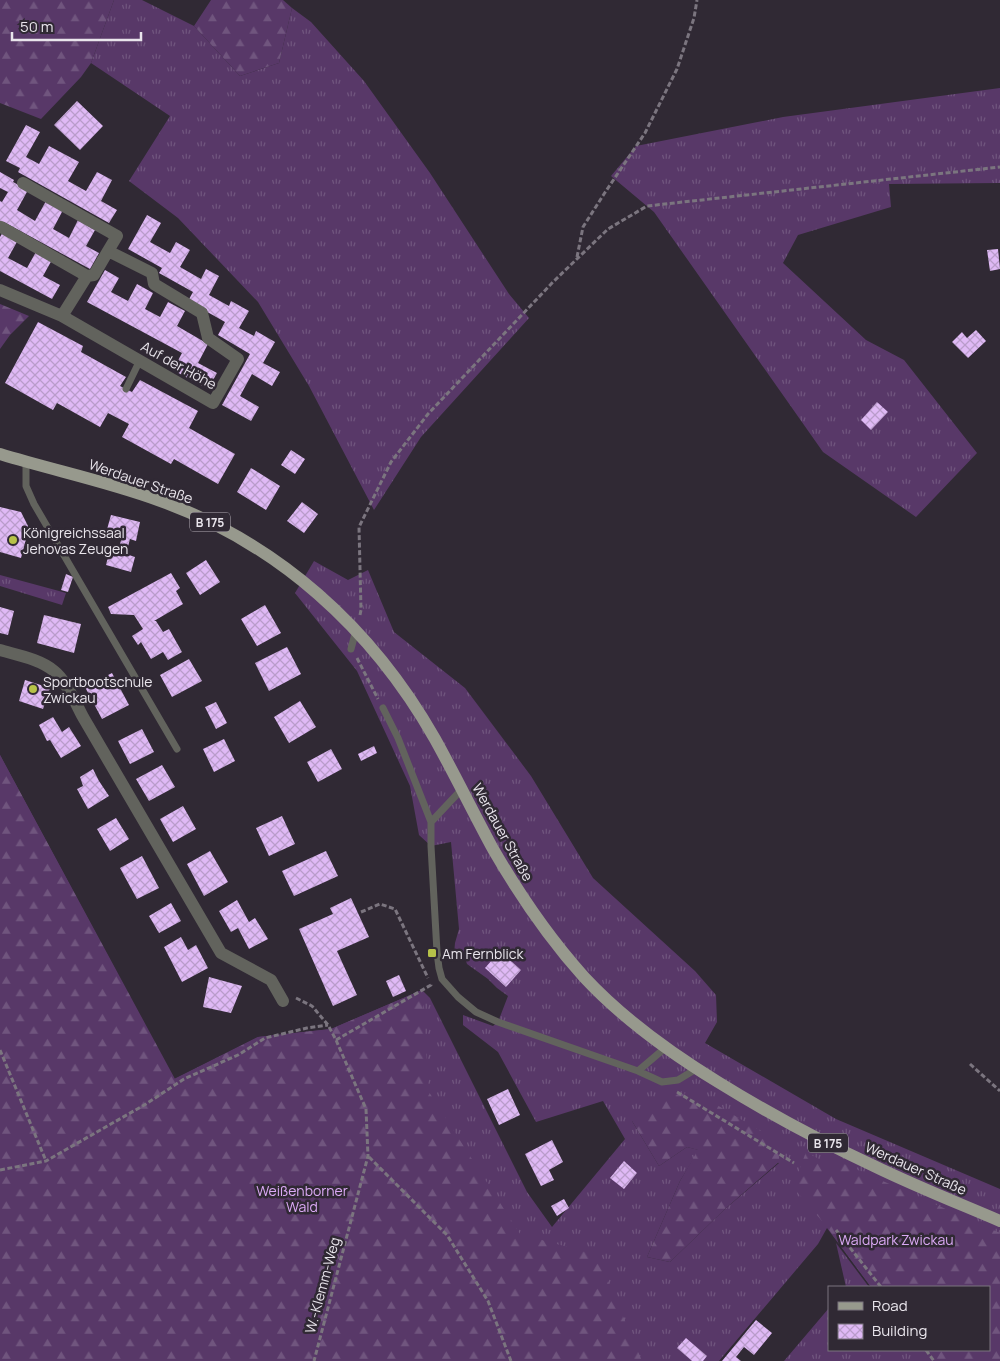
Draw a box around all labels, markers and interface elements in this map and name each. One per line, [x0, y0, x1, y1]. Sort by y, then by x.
scale bar [12, 10, 141, 42]
text: 50 m [20, 16, 54, 37]
street label: Auf der Höhe [138, 336, 220, 394]
street label: Werdauer Straße [86, 454, 196, 508]
road number: B 175 [190, 512, 230, 532]
place label: Königreichssaal Jehovas Zeugen [23, 523, 128, 558]
marker: Königreichssaal Jehovas Zeugen [7, 534, 19, 546]
place label: Sportbootschule Zwickau [43, 672, 153, 707]
marker: Sportbootschule Zwickau [27, 683, 39, 695]
street label: Werdauer Straße [468, 780, 538, 884]
place label: Am Fernblick [442, 944, 525, 963]
marker: Am Fernblick [426, 947, 438, 959]
road number: B 175 [808, 1134, 848, 1152]
street label: Werdauer Straße [862, 1137, 970, 1199]
park label: Weißenborner Wald [256, 1181, 348, 1216]
park label: Waldpark Zwickau [838, 1230, 954, 1249]
street label: W.-Klemm-Weg [300, 1235, 344, 1335]
legend [828, 1286, 990, 1351]
text: Road [872, 1295, 908, 1316]
text: Building [872, 1320, 927, 1341]

